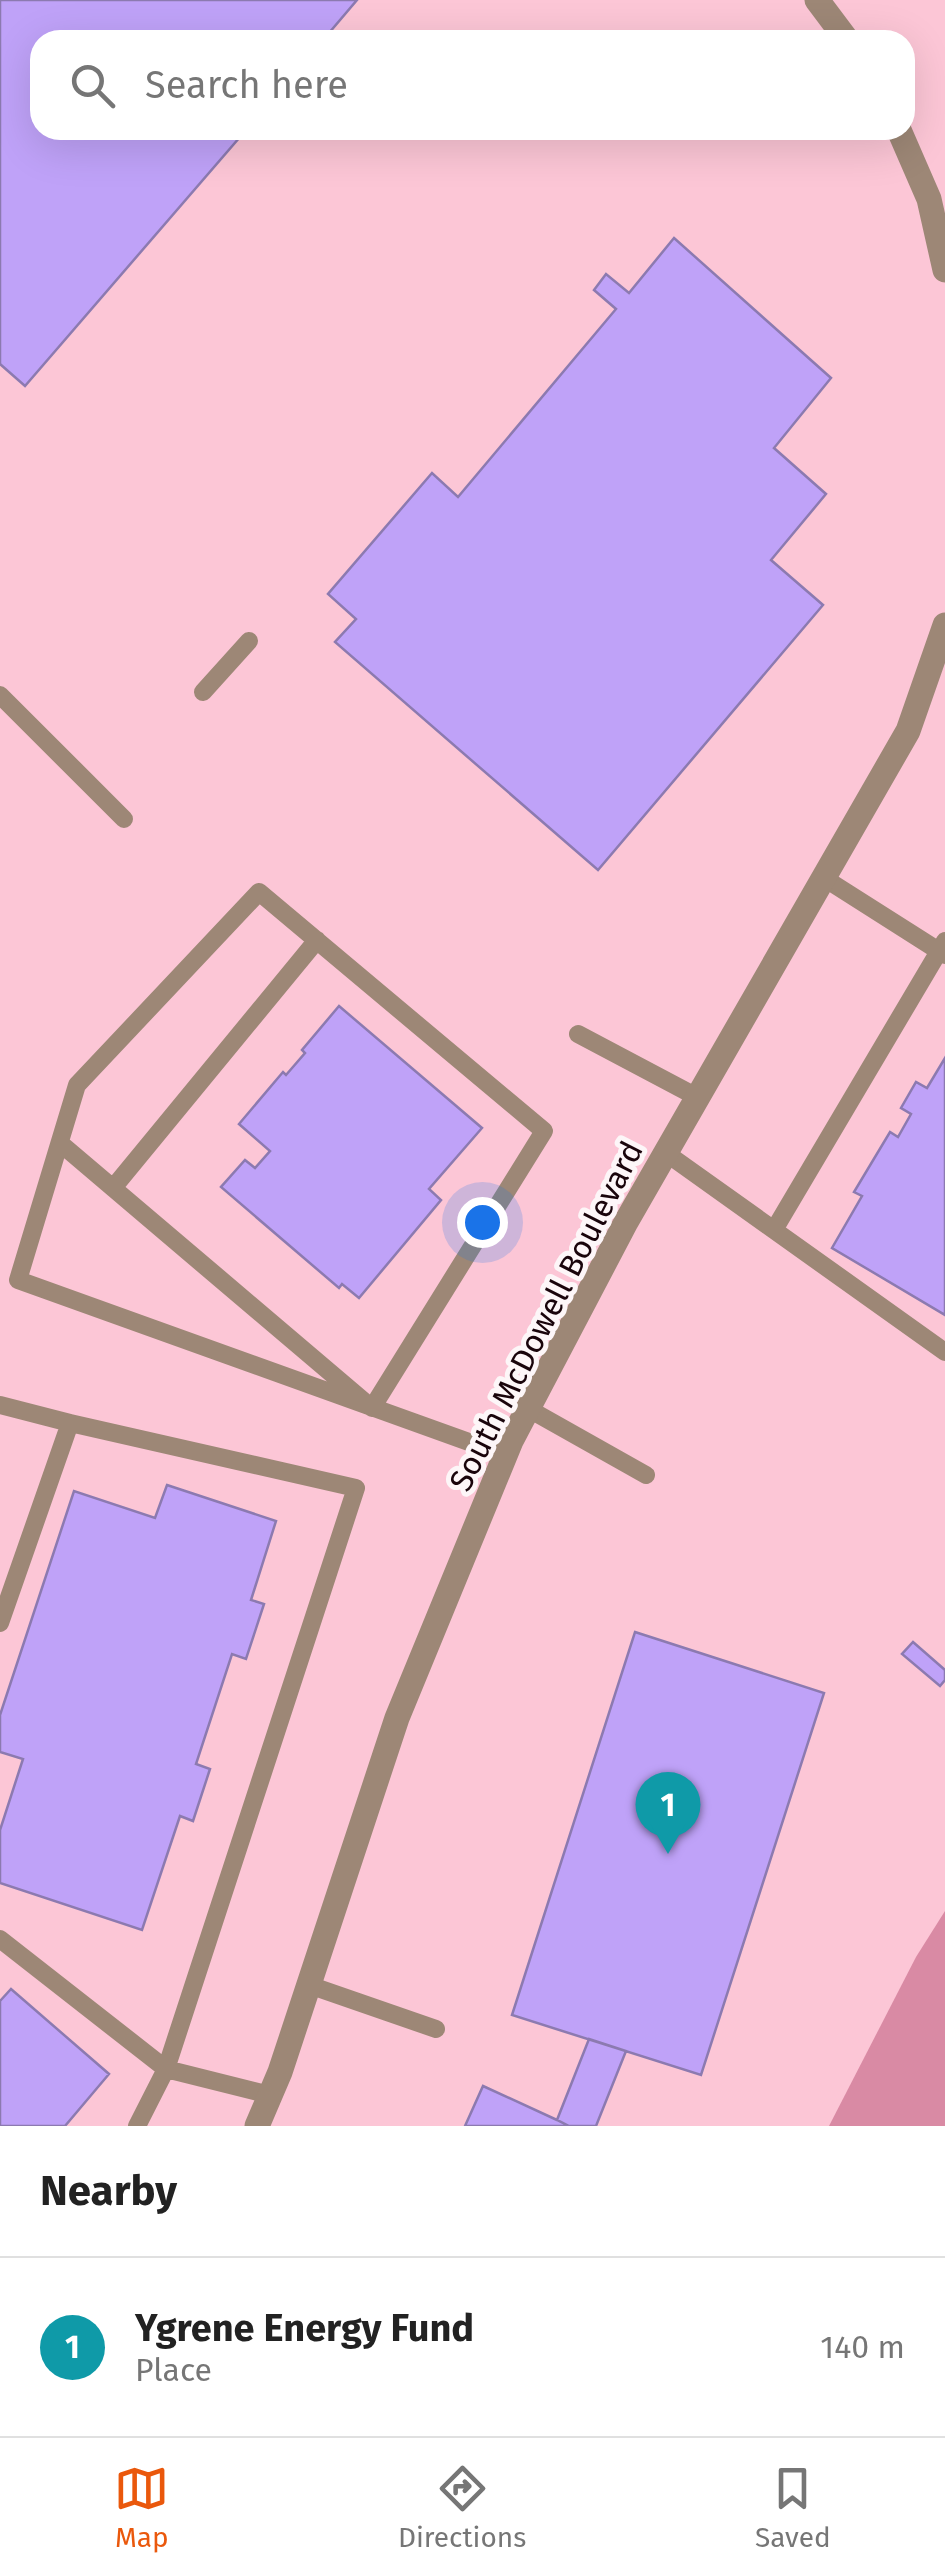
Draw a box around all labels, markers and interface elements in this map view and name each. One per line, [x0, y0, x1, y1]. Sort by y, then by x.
search box [30, 30, 915, 140]
icon: search [65, 58, 120, 113]
text: Search here [145, 62, 348, 108]
street label: South McDowell Boulevard [441, 1135, 651, 1497]
your location [457, 1197, 508, 1248]
pin: 1 [636, 1772, 700, 1854]
text: Nearby [40, 2166, 177, 2216]
text: Ygrene Energy Fund [135, 2305, 474, 2351]
text: 1 [65, 2328, 80, 2366]
text: 140 m [820, 2328, 905, 2366]
text: Place [135, 2351, 212, 2389]
tab: Map [114, 2461, 169, 2554]
tab: Directions [398, 2461, 526, 2554]
tab: Saved [755, 2461, 831, 2554]

